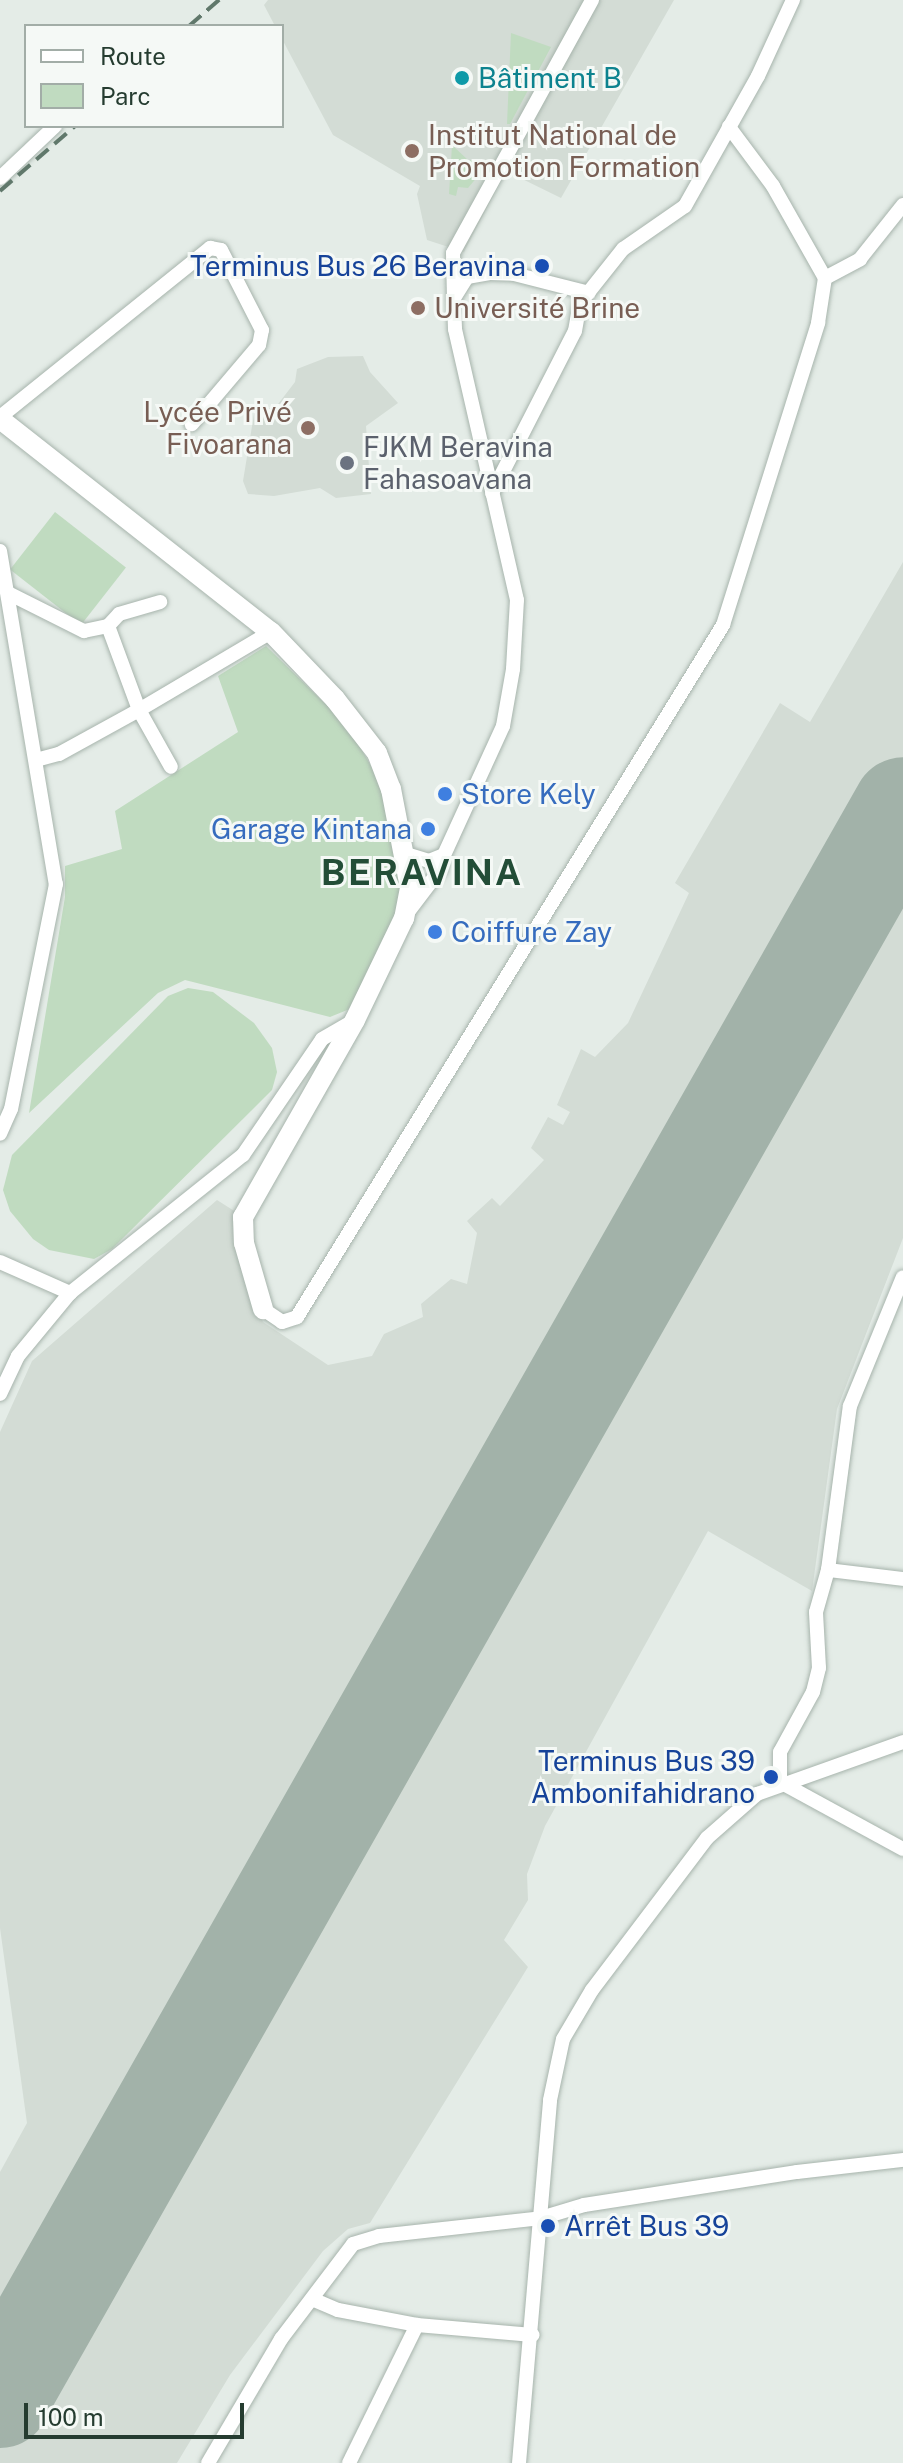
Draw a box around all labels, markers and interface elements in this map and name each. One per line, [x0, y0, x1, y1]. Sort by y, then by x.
legend [24, 24, 284, 128]
text: Route [100, 42, 166, 70]
place label: Bâtiment B [478, 61, 622, 95]
marker: Bâtiment B [453, 69, 471, 87]
text: Parc [100, 82, 151, 110]
place label: Institut National de Promotion Formation [428, 118, 700, 184]
marker: Institut National de Promotion Formation [403, 142, 421, 160]
place label: Terminus Bus 26 Beravina [190, 249, 526, 283]
marker: Terminus Bus 26 Beravina [533, 257, 551, 275]
place label: Université Brine [434, 291, 640, 325]
marker: Université Brine [409, 299, 427, 317]
place label: Lycée Privé Fivoarana [143, 395, 292, 461]
marker: Lycée Privé Fivoarana [299, 419, 317, 437]
place label: FJKM Beravina Fahasoavana [363, 430, 553, 496]
marker: FJKM Beravina Fahasoavana [338, 454, 356, 472]
place label: Store Kely [461, 777, 596, 811]
marker: Store Kely [436, 785, 454, 803]
place label: Garage Kintana [211, 812, 412, 846]
marker: Garage Kintana [419, 820, 437, 838]
district label: BERAVINA [321, 851, 523, 895]
place label: Coiffure Zay [451, 915, 612, 949]
marker: Coiffure Zay [426, 923, 444, 941]
place label: Terminus Bus 39 Ambonifahidrano [531, 1744, 755, 1810]
marker: Terminus Bus 39 Ambonifahidrano [762, 1768, 780, 1786]
place label: Arrêt Bus 39 [564, 2209, 729, 2243]
marker: Arrêt Bus 39 [539, 2217, 557, 2235]
scale bar [28, 2387, 248, 2437]
text: 100 m [38, 2403, 104, 2431]

